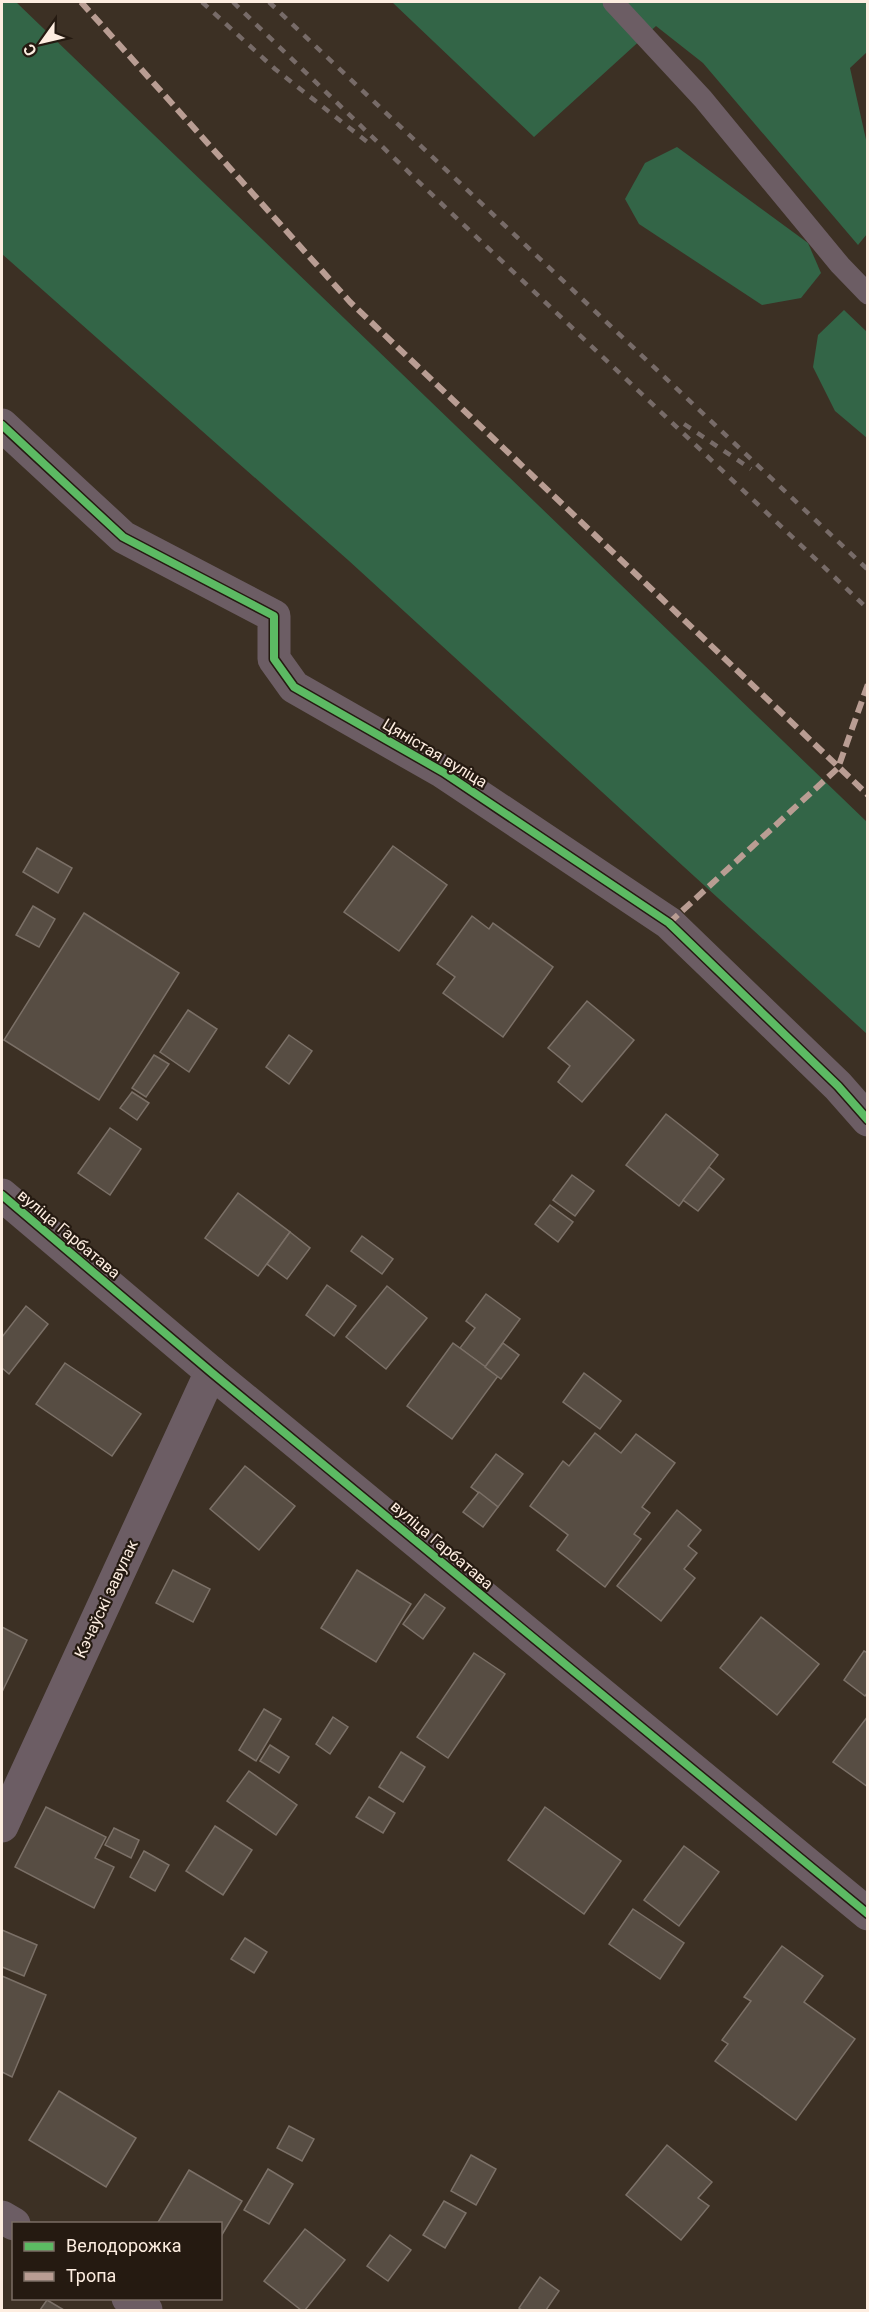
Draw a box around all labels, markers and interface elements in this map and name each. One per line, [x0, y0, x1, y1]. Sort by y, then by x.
north arrow [12, 12, 72, 72]
text: С [19, 40, 41, 60]
street label: Цяністая вуліца [379, 714, 491, 792]
street label: вуліца Гарбатава [14, 1186, 124, 1282]
street label: вуліца Гарбатава [387, 1497, 497, 1593]
street label: Кэчаўскі завулак [70, 1537, 142, 1661]
legend [12, 2222, 222, 2300]
text: Велодорожка [66, 2235, 181, 2256]
text: Тропа [66, 2265, 116, 2286]

